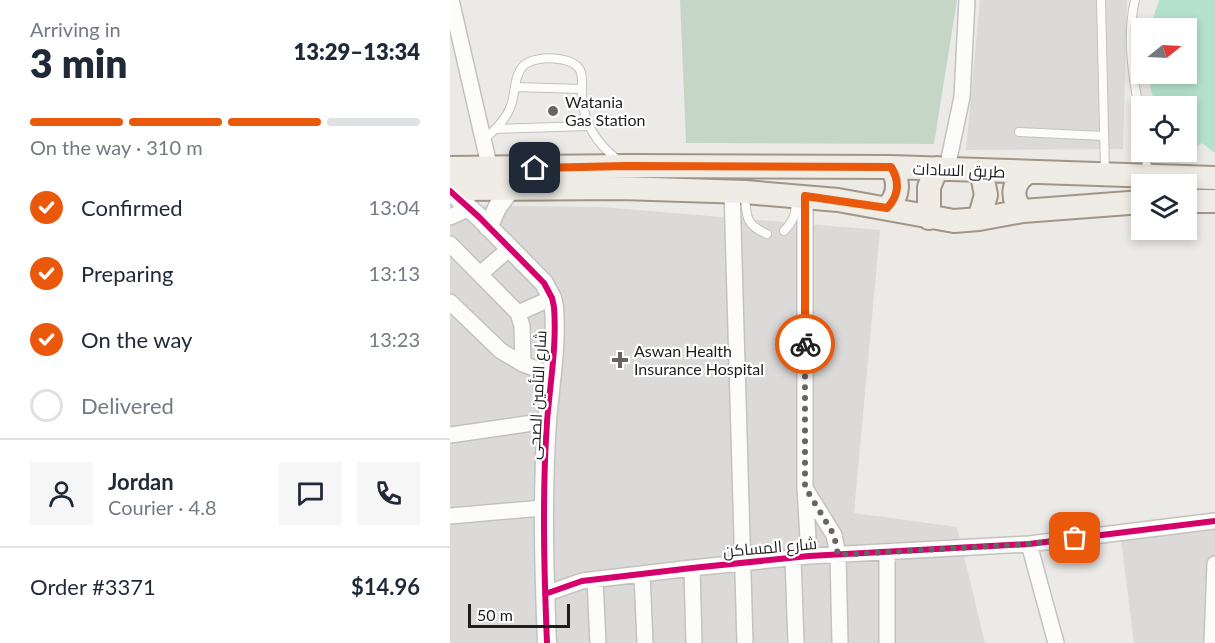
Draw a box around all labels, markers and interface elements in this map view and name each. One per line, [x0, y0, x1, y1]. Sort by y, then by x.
text: Arriving in [30, 17, 121, 41]
north arrow [1131, 18, 1197, 84]
map controls [1131, 18, 1197, 240]
text: 13:29–13:34 [294, 38, 420, 65]
text: 3 min [30, 40, 127, 86]
place label: Watania Gas Station [565, 92, 645, 129]
button: locate [1131, 96, 1197, 162]
marker: Watania Gas Station [546, 104, 560, 118]
text: On the way · 310 m [30, 135, 203, 159]
pin [509, 142, 560, 193]
icon: home [518, 151, 551, 184]
street label: طريق السادات [912, 158, 1006, 183]
button: layers [1131, 174, 1197, 240]
icon: check [30, 191, 63, 224]
text: Confirmed [81, 194, 183, 221]
text: 13:04 [369, 195, 420, 219]
icon: check [30, 257, 63, 290]
text: Preparing [81, 260, 173, 287]
text: 13:13 [369, 261, 420, 285]
courier [775, 314, 835, 374]
icon: check [30, 323, 63, 356]
text: On the way [81, 326, 192, 353]
text: 13:23 [369, 327, 420, 351]
icon: bike [789, 328, 822, 361]
street label: شارع التأمين الصحى [524, 330, 552, 460]
place label: Aswan Health Insurance Hospital [634, 341, 764, 378]
marker: Aswan Health Insurance Hospital [611, 351, 629, 369]
text: Delivered [81, 392, 174, 419]
button: person [30, 462, 93, 525]
button: chat [279, 462, 342, 525]
button: phone [357, 462, 420, 525]
text: Jordan [108, 468, 174, 495]
text: Courier · 4.8 [108, 495, 217, 519]
pin [1049, 512, 1100, 563]
icon: bag [1058, 521, 1091, 554]
street label: شارع المساكن [722, 533, 818, 563]
text: Order #3371 [30, 573, 156, 600]
text: $14.96 [351, 573, 420, 600]
scale bar [468, 601, 570, 628]
text: 50 m [477, 605, 513, 624]

